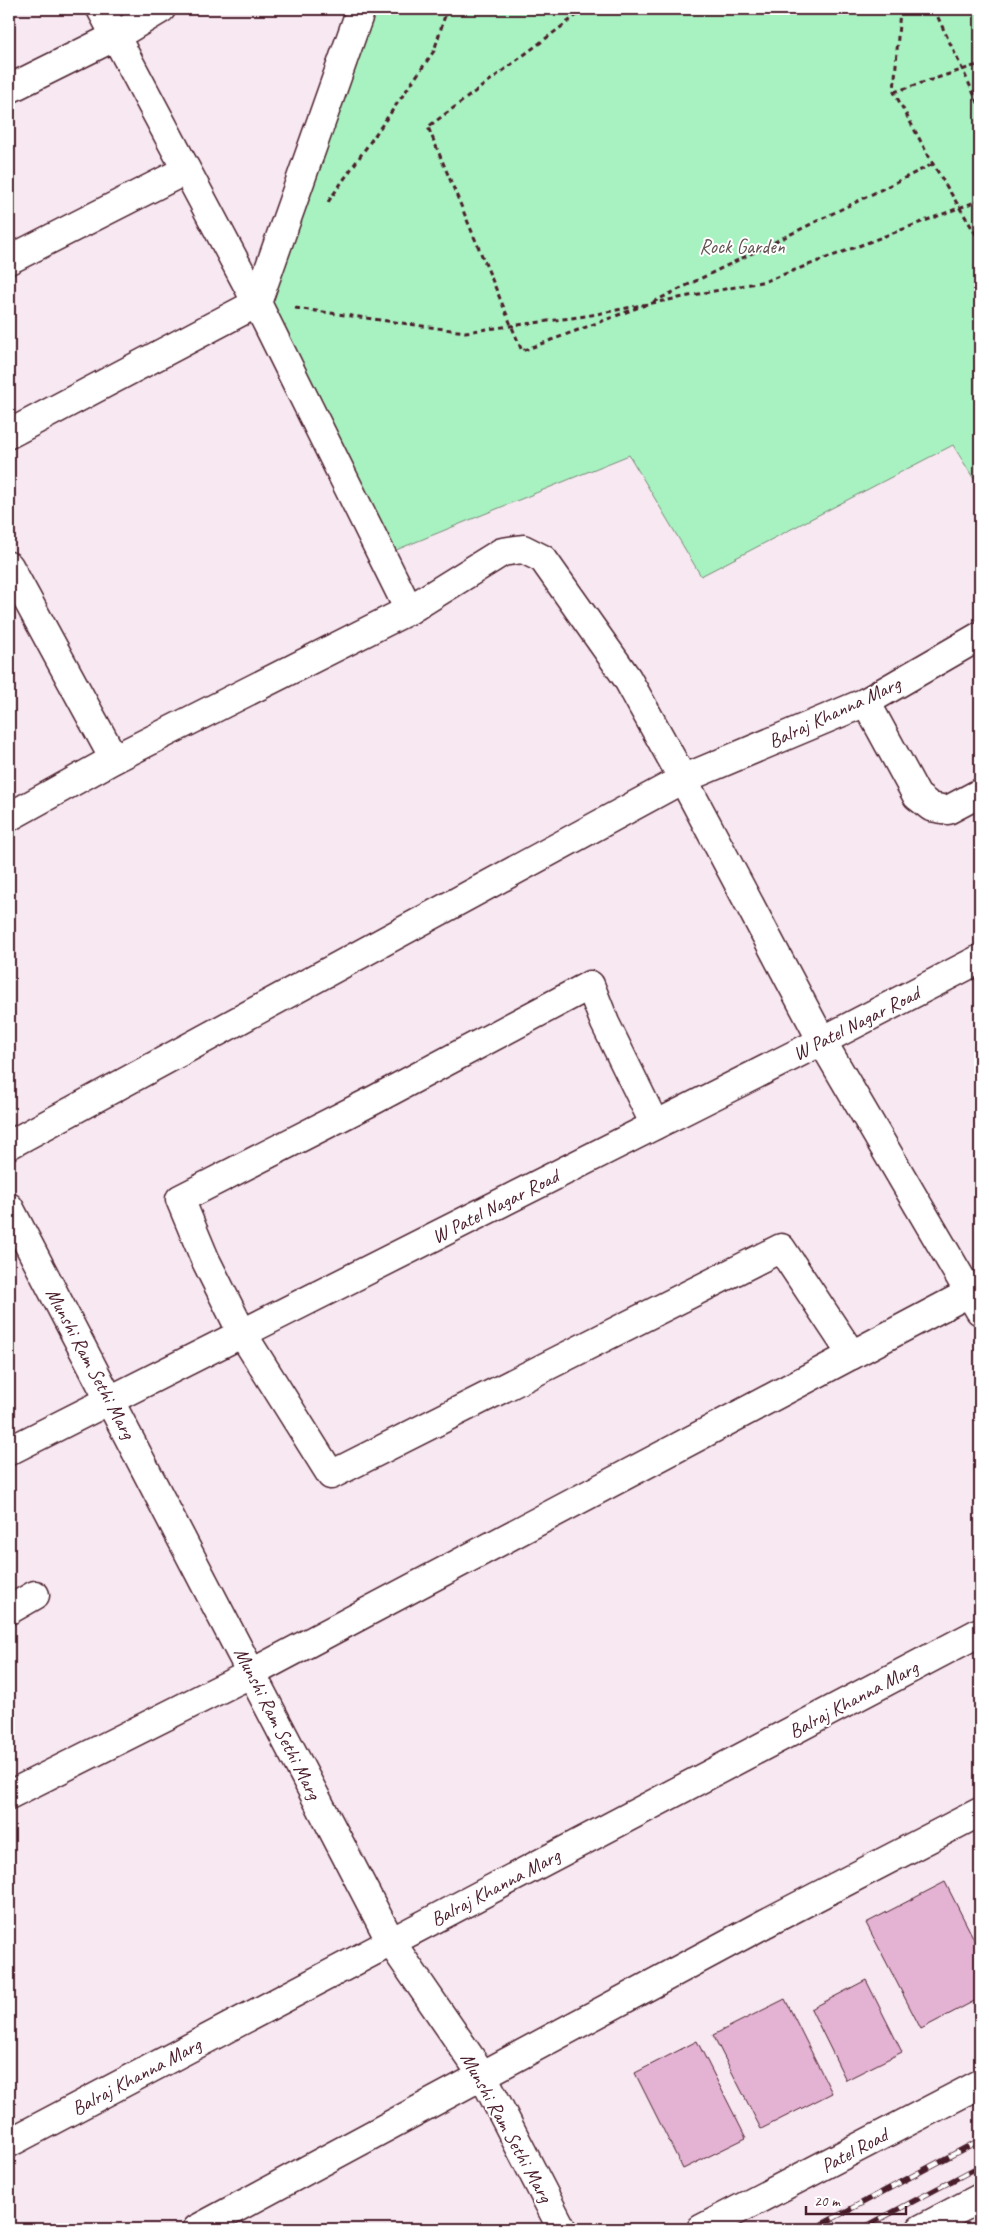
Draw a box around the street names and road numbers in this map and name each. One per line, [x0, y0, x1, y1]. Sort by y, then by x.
street label: Balraj Khanna Marg [764, 670, 906, 754]
street label: W Patel Nagar Road [789, 979, 927, 1066]
street label: W Patel Nagar Road [428, 1162, 566, 1249]
street label: Munshi Ram Sethi Marg [40, 1284, 142, 1445]
street label: Munshi Ram Sethi Marg [228, 1643, 328, 1805]
street label: Balraj Khanna Marg [784, 1654, 924, 1744]
street label: Balraj Khanna Marg [426, 1842, 566, 1932]
street label: Balraj Khanna Marg [67, 2031, 207, 2121]
street label: Munshi Ram Sethi Marg [455, 2048, 559, 2208]
street label: Patel Road [816, 2121, 895, 2178]

